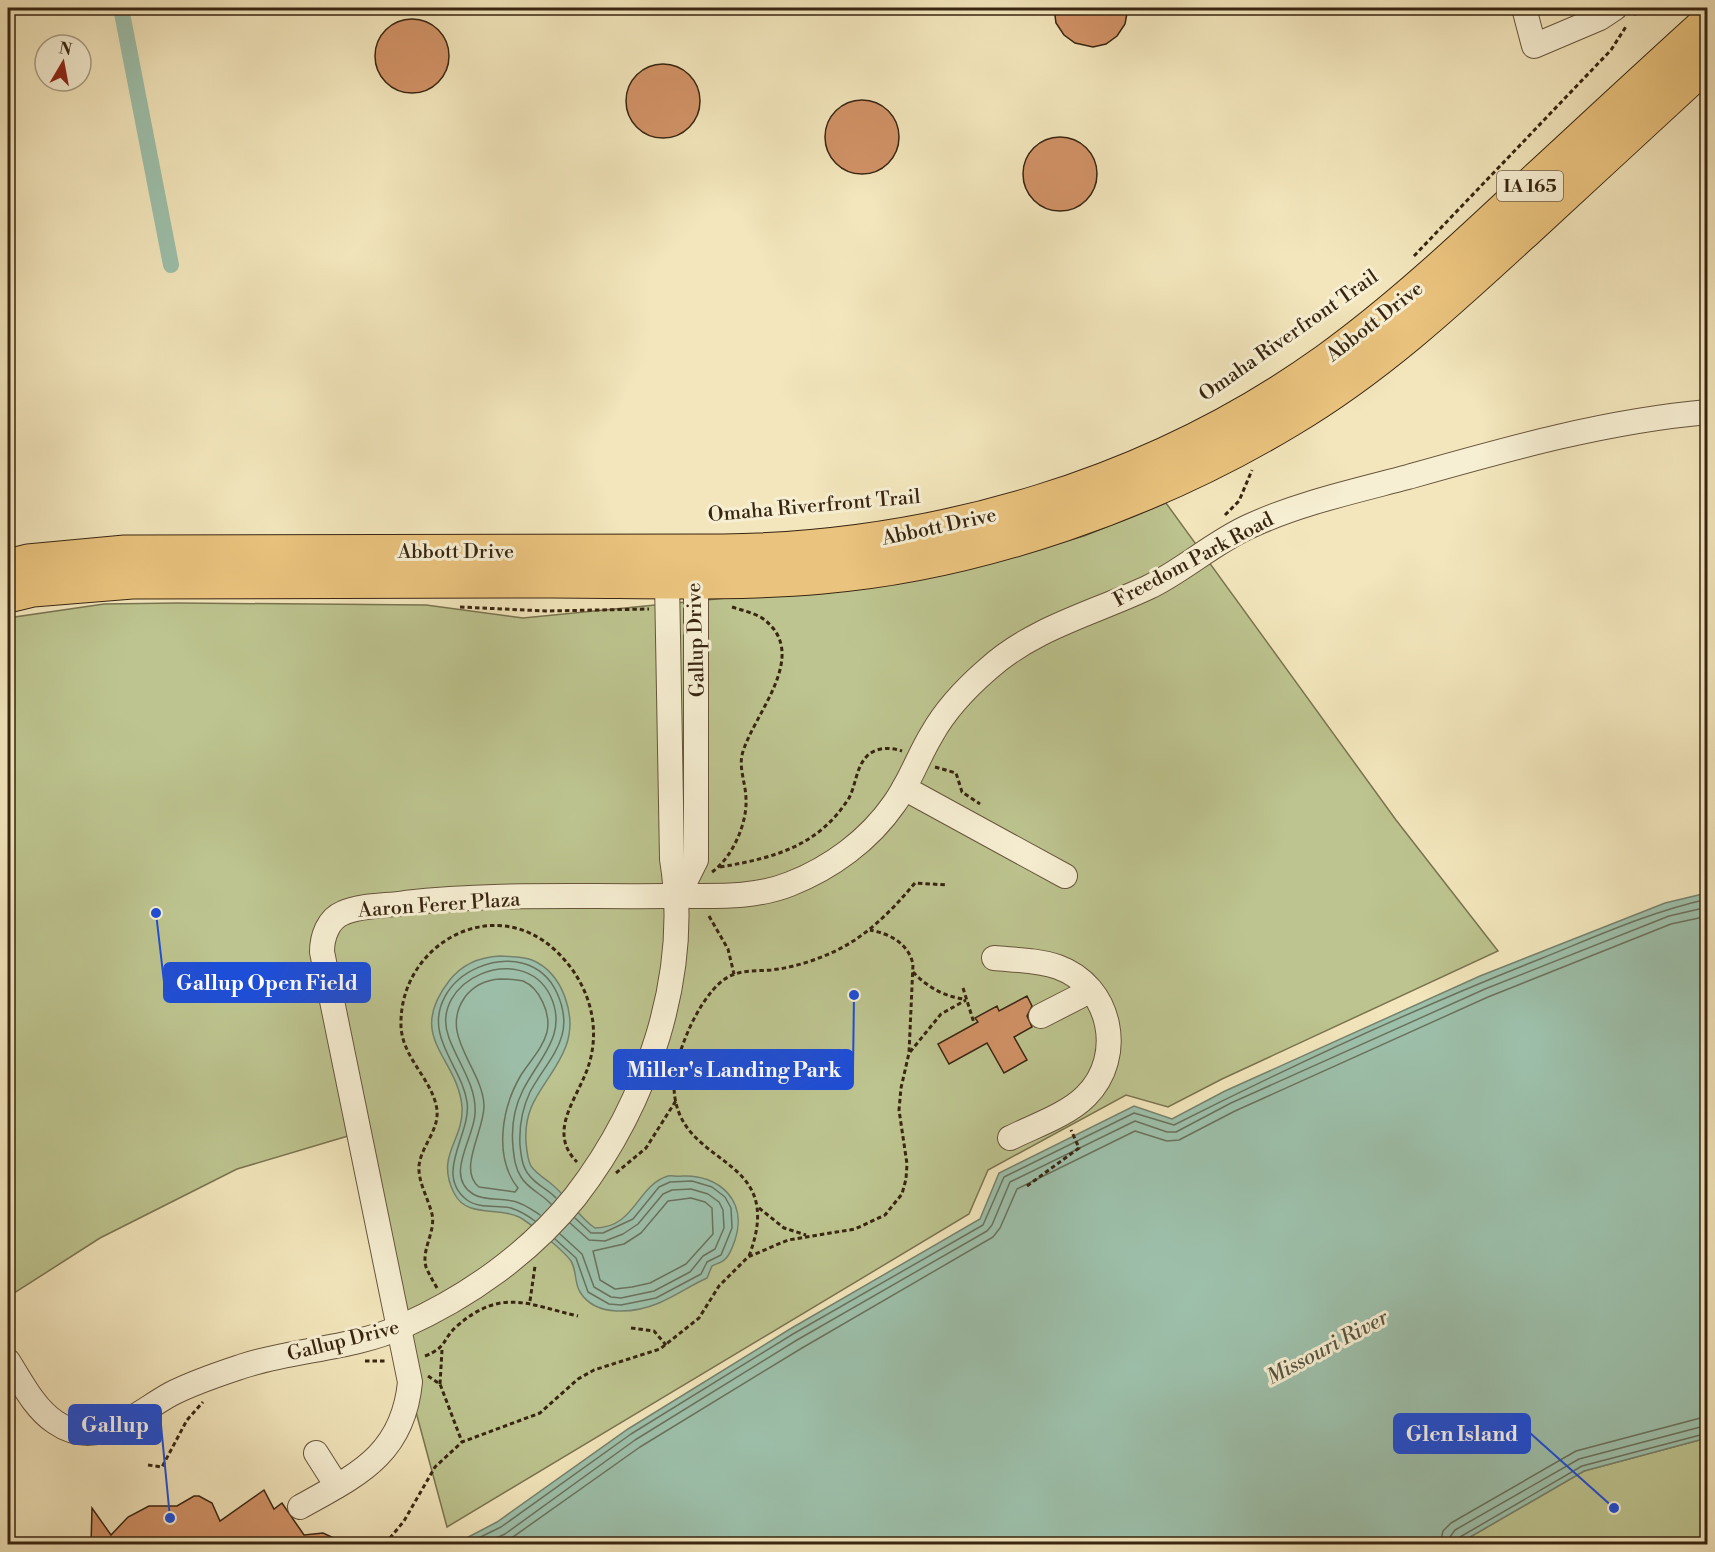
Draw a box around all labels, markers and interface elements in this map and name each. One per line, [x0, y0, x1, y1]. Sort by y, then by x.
north arrow [33, 33, 93, 93]
text: N [57, 38, 74, 60]
road number: IA 165 [1497, 171, 1563, 201]
street label: Omaha Riverfront Trail [1194, 265, 1383, 408]
street label: Abbott Drive [1321, 276, 1429, 368]
street label: Omaha Riverfront Trail [707, 485, 921, 528]
street label: Abbott Drive [879, 503, 999, 552]
street label: Freedom Park Road [1109, 507, 1279, 613]
street label: Abbott Drive [397, 540, 514, 565]
street label: Gallup Drive [682, 582, 711, 698]
street label: Aaron Ferer Plaza [356, 887, 522, 924]
callout: Gallup Open Field [164, 963, 370, 1002]
text: Gallup Open Field [176, 971, 358, 997]
callout: Miller's Landing Park [614, 1050, 853, 1089]
text: Miller's Landing Park [627, 1058, 842, 1084]
water label: Missouri River [1262, 1304, 1394, 1391]
street label: Gallup Drive [285, 1315, 402, 1367]
callout: Gallup [69, 1405, 161, 1444]
text: Gallup [81, 1413, 149, 1439]
callout: Glen Island [1394, 1414, 1530, 1453]
text: Glen Island [1406, 1422, 1518, 1448]

